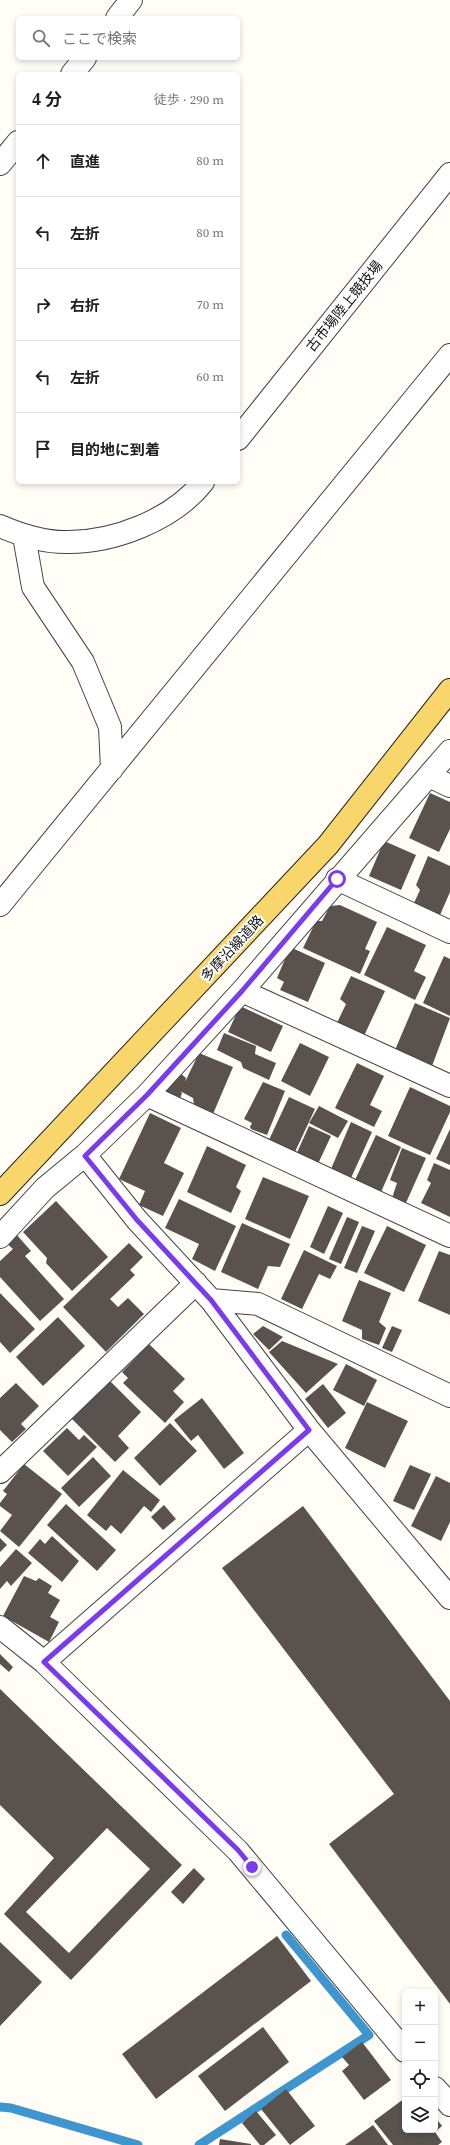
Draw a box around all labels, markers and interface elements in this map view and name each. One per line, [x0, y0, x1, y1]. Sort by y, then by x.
search box [16, 16, 240, 60]
icon: search [30, 27, 52, 49]
text: ここで検索 [62, 28, 137, 49]
text: 4 分 [32, 87, 62, 111]
text: 徒歩 · 290 m [154, 91, 224, 108]
icon: ahead [32, 150, 54, 172]
text: 直進 [70, 151, 100, 172]
text: 80 m [196, 152, 224, 169]
icon: left [32, 222, 54, 244]
text: 左折 [70, 223, 100, 244]
text: 80 m [196, 224, 224, 241]
street label: 古市場陸上競技場 [301, 256, 387, 356]
icon: right [32, 294, 54, 316]
text: 右折 [70, 295, 100, 316]
text: 70 m [196, 296, 224, 313]
icon: left [32, 366, 54, 388]
text: 左折 [70, 367, 100, 388]
text: 60 m [196, 368, 224, 385]
icon: arrive [32, 438, 54, 460]
text: 目的地に到着 [70, 439, 160, 460]
route start [328, 870, 346, 888]
street label: 多摩沿線道路 [196, 910, 268, 986]
route end [243, 1858, 261, 1876]
map controls [402, 1989, 438, 2133]
button: + [402, 1989, 438, 2025]
button: − [402, 2025, 438, 2061]
button: locate [402, 2061, 438, 2097]
button: layers [402, 2097, 438, 2133]

